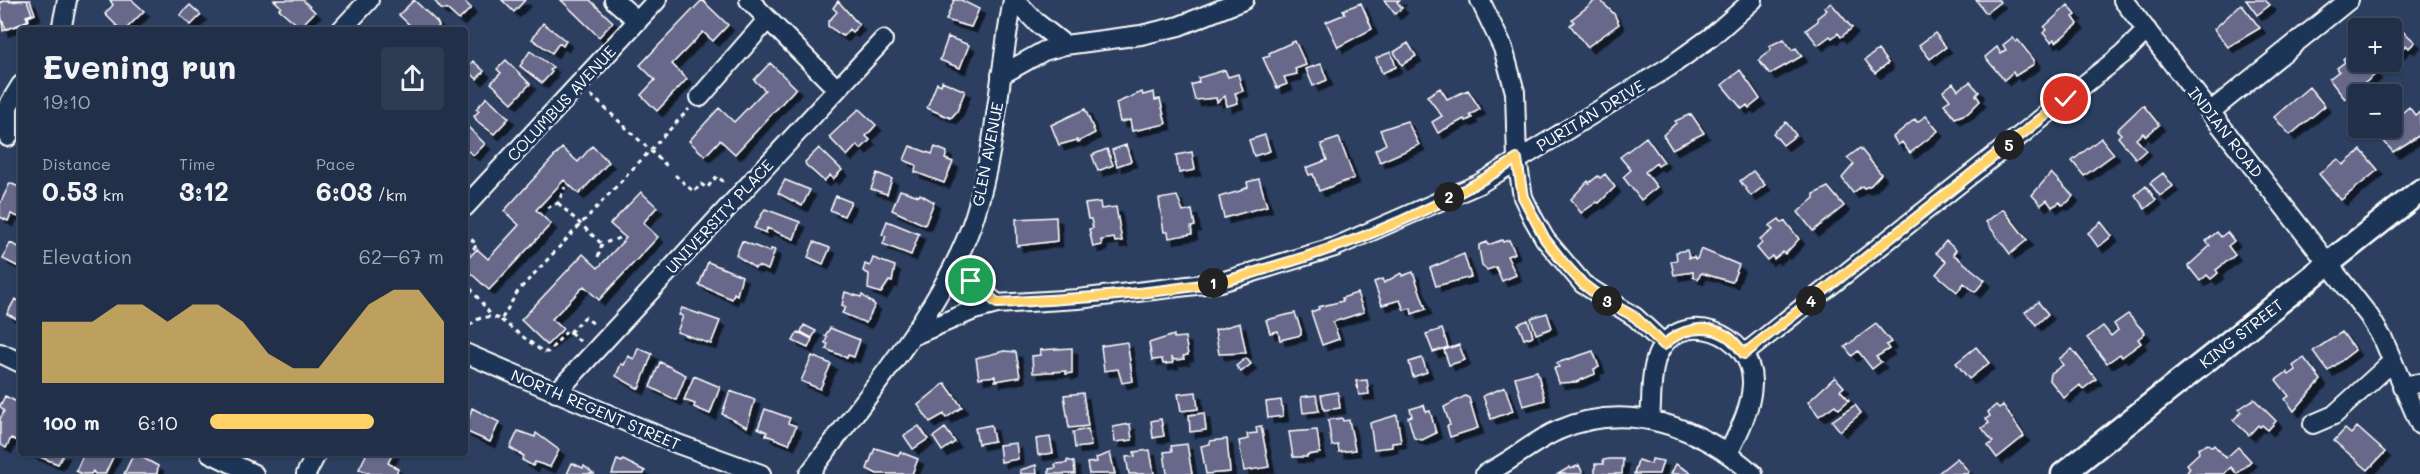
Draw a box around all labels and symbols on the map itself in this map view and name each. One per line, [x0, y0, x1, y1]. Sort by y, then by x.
street label: COLUMBUS AVENUE [502, 41, 620, 165]
pin [2040, 73, 2091, 124]
street label: PURITAN DRIVE [1532, 74, 1648, 156]
street label: INDIAN ROAD [2184, 82, 2268, 182]
street label: GLEN AVENUE [967, 100, 1007, 208]
pin: 5 [1994, 130, 2024, 160]
street label: UNIVERSITY PLACE [661, 154, 777, 278]
pin: 2 [1434, 182, 1464, 212]
pin [945, 255, 996, 306]
pin: 1 [1198, 268, 1228, 298]
pin: 3 [1592, 286, 1622, 316]
pin: 4 [1796, 286, 1826, 316]
street label: KING STREET [2195, 294, 2287, 372]
street label: NORTH REGENT STREET [508, 364, 684, 454]

